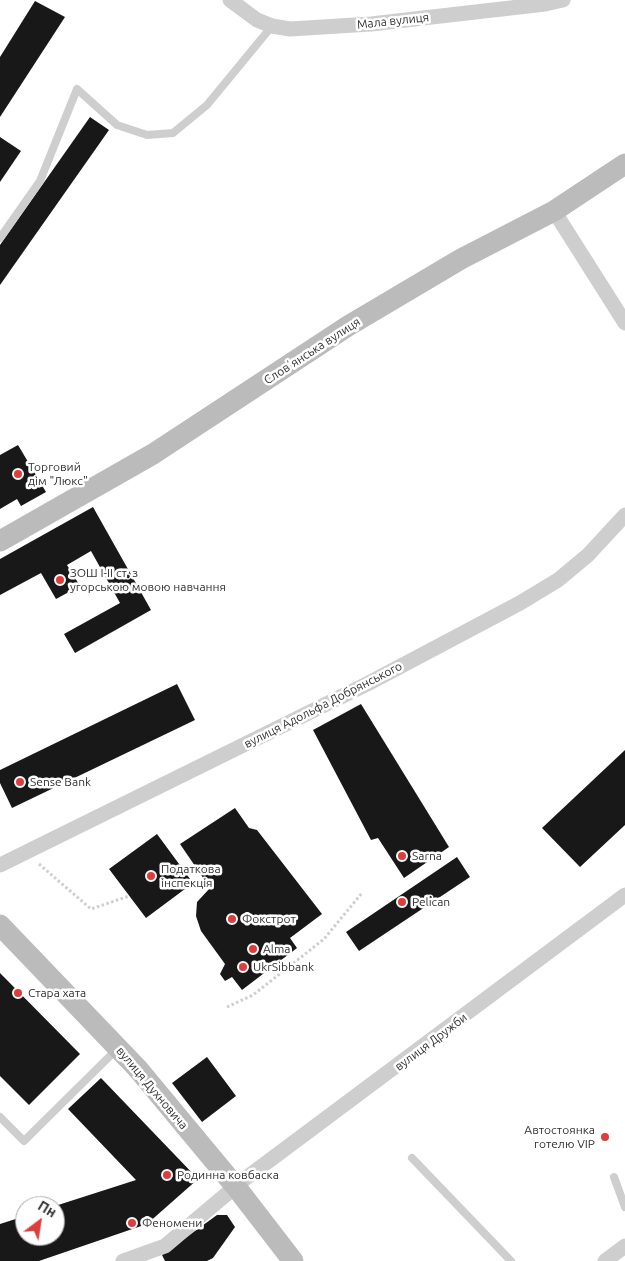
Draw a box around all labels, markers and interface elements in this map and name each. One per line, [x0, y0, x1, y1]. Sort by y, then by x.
street label: Мала вулиця [356, 10, 430, 32]
street label: Словʼянська вулиця [261, 314, 363, 388]
place label: Торговий дім "Люкс" [28, 460, 88, 488]
marker: Торговий дім "Люкс" [12, 468, 24, 480]
place label: ЗОШ І-ІІ ст. з угорською мовою навчання [70, 566, 226, 594]
marker: ЗОШ І-ІІ ст. з угорською мовою навчання [54, 574, 66, 586]
street label: вулиця Адольфа Добрянського [242, 659, 404, 751]
place label: Sense Bank [30, 775, 91, 789]
marker: Sense Bank [14, 776, 26, 788]
place label: Sarna [412, 849, 442, 863]
marker: Sarna [396, 850, 408, 862]
place label: Податкова інспекція [161, 862, 221, 890]
marker: Податкова інспекція [145, 870, 157, 882]
place label: Pelican [412, 895, 450, 909]
marker: Pelican [396, 896, 408, 908]
place label: Фокстрот [242, 912, 296, 926]
marker: Фокстрот [226, 913, 238, 925]
place label: Alma [263, 942, 290, 956]
marker: Alma [247, 943, 259, 955]
place label: UkrSibbank [253, 960, 314, 974]
marker: UkrSibbank [237, 961, 249, 973]
place label: Стара хата [28, 986, 86, 1000]
marker: Стара хата [12, 987, 24, 999]
street label: вулиця Дружби [392, 1010, 470, 1074]
street label: вулиця Духновича [113, 1044, 191, 1132]
place label: Автостоянка готелю VIP [524, 1123, 595, 1151]
marker: Автостоянка готелю VIP [599, 1131, 611, 1143]
place label: Родинна ковбаска [177, 1168, 279, 1182]
marker: Родинна ковбаска [161, 1169, 173, 1181]
north arrow [15, 1196, 65, 1246]
text: Пн [35, 1197, 59, 1221]
place label: Феномени [142, 1216, 202, 1230]
marker: Феномени [126, 1217, 138, 1229]

